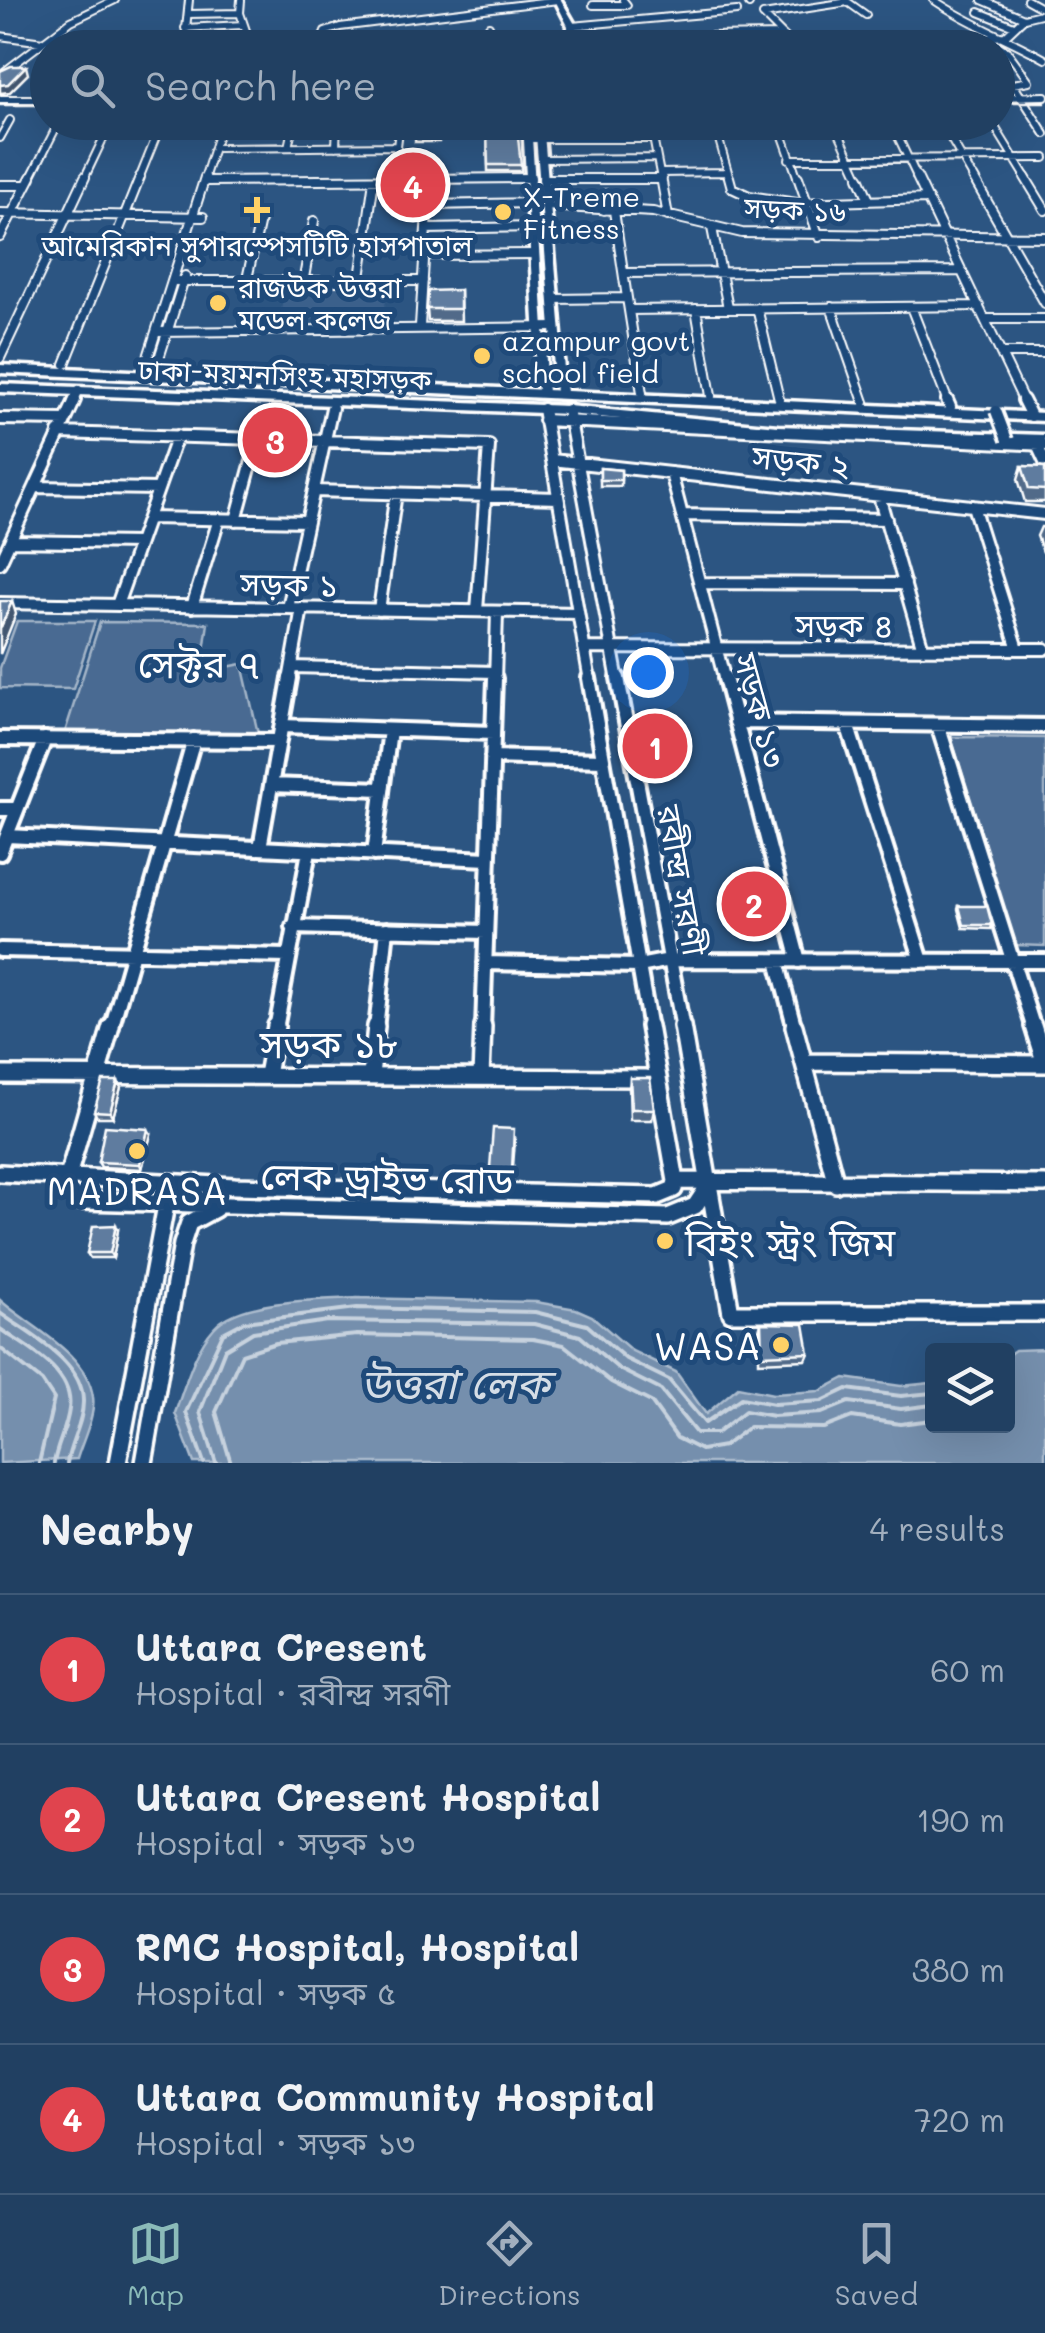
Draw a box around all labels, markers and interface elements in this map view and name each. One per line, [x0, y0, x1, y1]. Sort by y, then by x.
search box [30, 30, 1015, 140]
icon: search [65, 58, 120, 113]
text: Search here [145, 60, 376, 110]
pin: 4 [380, 148, 446, 222]
place label: X-Treme Fitness [523, 178, 640, 246]
street label: সড়ক ১৬ [742, 188, 847, 230]
marker: আমেরিকান সুপারস্পেসটিটি হাসপাতাল [244, 197, 270, 223]
marker: X-Treme Fitness [492, 201, 514, 223]
place label: আমেরিকান সুপারস্পেসটিটি হাসপাতাল [40, 227, 473, 263]
place label: রাজউক উত্তরা মডেল কলেজ [237, 269, 402, 337]
marker: রাজউক উত্তরা মডেল কলেজ [207, 292, 229, 314]
place label: azampur govt school field [502, 322, 690, 390]
marker: azampur govt school field [471, 345, 493, 367]
street label: ঢাকা-ময়মনসিংহ মহাসড়ক [137, 351, 433, 397]
pin: 3 [242, 402, 308, 478]
street label: সড়ক ২ [749, 434, 852, 486]
street label: সড়ক ১ [239, 561, 338, 605]
street label: সড়ক ৪ [794, 603, 893, 645]
district label: সেক্টর ৭ [138, 638, 260, 688]
your location [623, 647, 674, 698]
street label: সড়ক ১৩ [725, 647, 796, 772]
pin: 1 [622, 708, 688, 784]
street label: রবীন্দ্র সরণী [649, 801, 717, 959]
pin: 2 [722, 866, 786, 942]
street label: সড়ক ১৮ [259, 1018, 398, 1068]
marker: MADRASA [126, 1140, 148, 1162]
street label: লেক ড্রাইভ রোড [260, 1150, 515, 1204]
place label: MADRASA [46, 1165, 228, 1215]
place label: বিইং স্ট্রং জিম [684, 1216, 896, 1266]
marker: বিইং স্ট্রং জিম [654, 1230, 676, 1252]
place label: WASA [654, 1320, 761, 1370]
marker: WASA [770, 1334, 792, 1356]
map controls [925, 1343, 1015, 1433]
button: layers [925, 1343, 1015, 1433]
water label: উত্তরা লেক [360, 1355, 557, 1410]
text: Nearby [40, 1501, 194, 1556]
text: 4 results [869, 1507, 1005, 1549]
text: Uttara Cresent [135, 1621, 427, 1671]
text: 1 [65, 1648, 80, 1690]
text: 60 m [930, 1648, 1005, 1690]
text: Hospital · রবীন্দ্র সরণী [135, 1671, 450, 1713]
text: Uttara Cresent Hospital [135, 1771, 601, 1821]
text: 2 [64, 1798, 81, 1840]
text: 190 m [916, 1798, 1005, 1840]
text: Hospital · সড়ক ১৩ [135, 1821, 415, 1863]
text: RMC Hospital, Hospital [135, 1921, 579, 1971]
text: 3 [63, 1948, 82, 1990]
text: 380 m [911, 1948, 1005, 1990]
text: Hospital · সড়ক ৫ [135, 1971, 396, 2013]
text: Uttara Community Hospital [135, 2071, 655, 2121]
text: 4 [62, 2098, 83, 2140]
text: 720 m [914, 2098, 1005, 2140]
text: Hospital · সড়ক ১৩ [135, 2121, 415, 2163]
tab: Map [127, 2216, 184, 2312]
tab: Directions [438, 2216, 581, 2312]
tab: Saved [835, 2216, 918, 2312]

